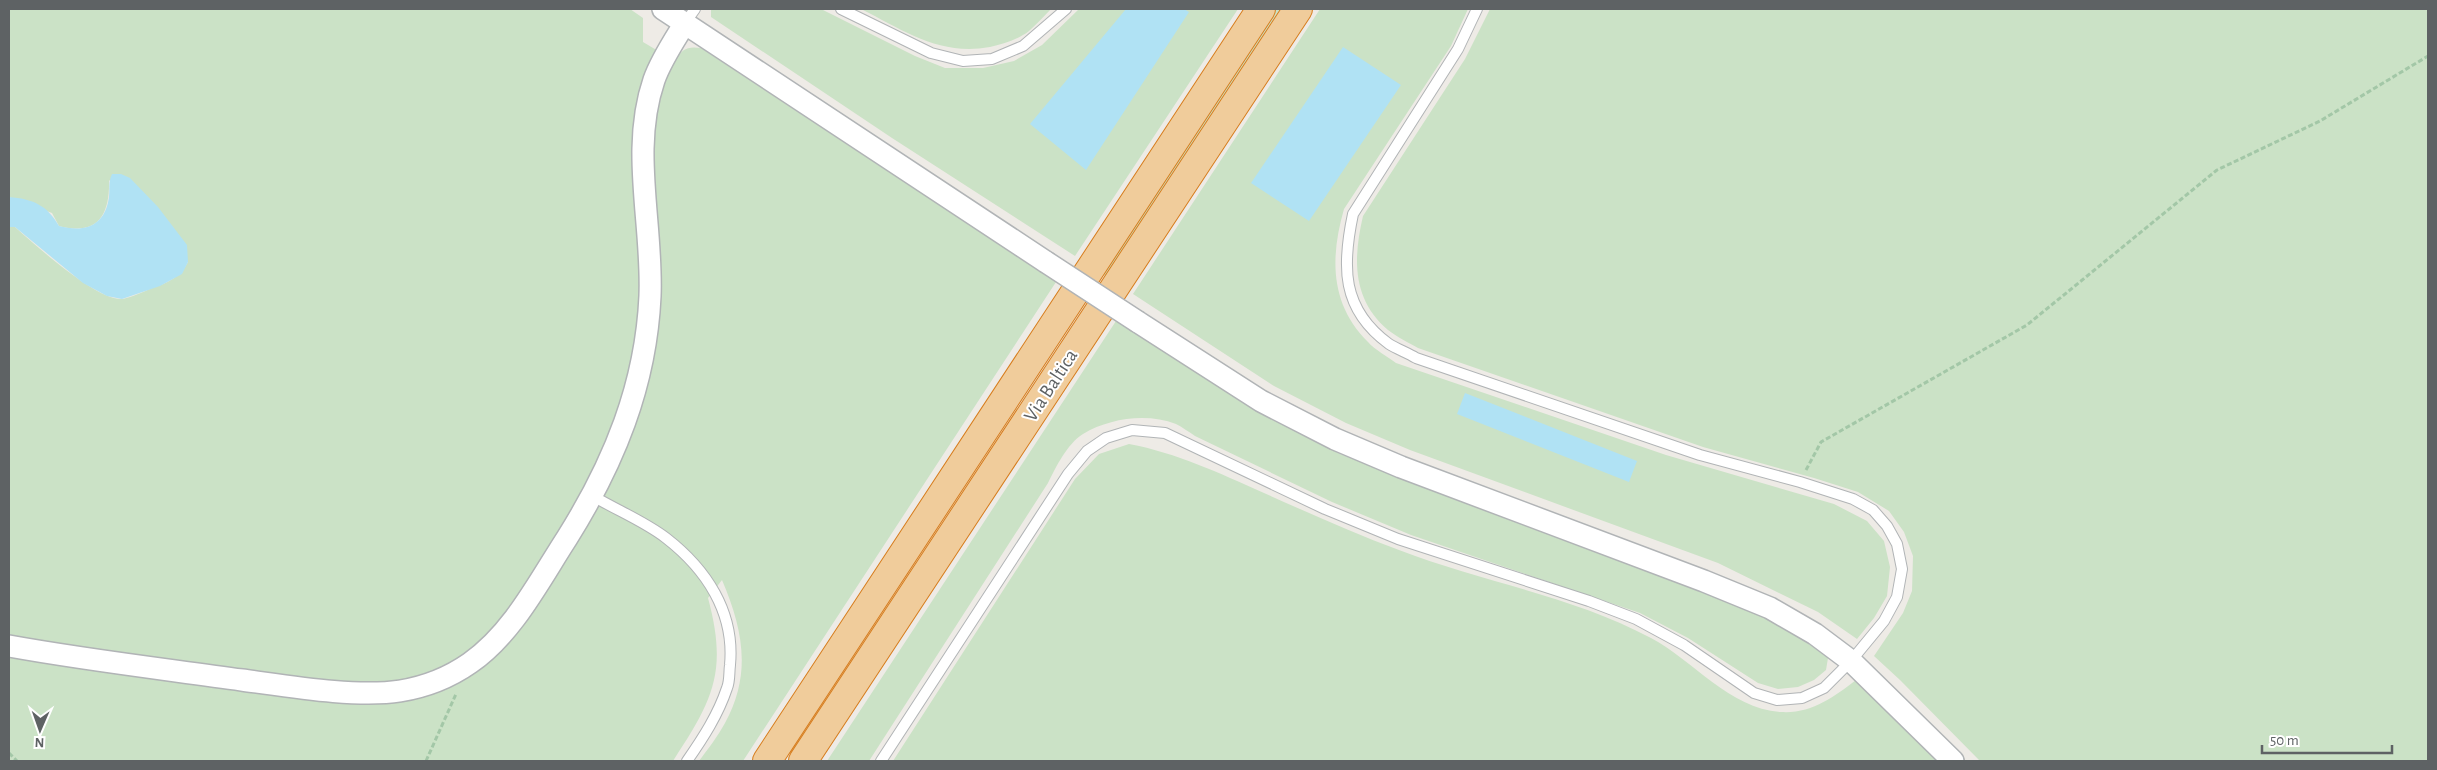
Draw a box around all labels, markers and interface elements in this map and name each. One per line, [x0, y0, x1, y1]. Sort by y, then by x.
street label: Via Baltica [1020, 346, 1081, 425]
north arrow [15, 705, 65, 755]
scale bar [2262, 722, 2392, 754]
text: 50 m [2270, 733, 2299, 748]
text: N [34, 735, 45, 749]

